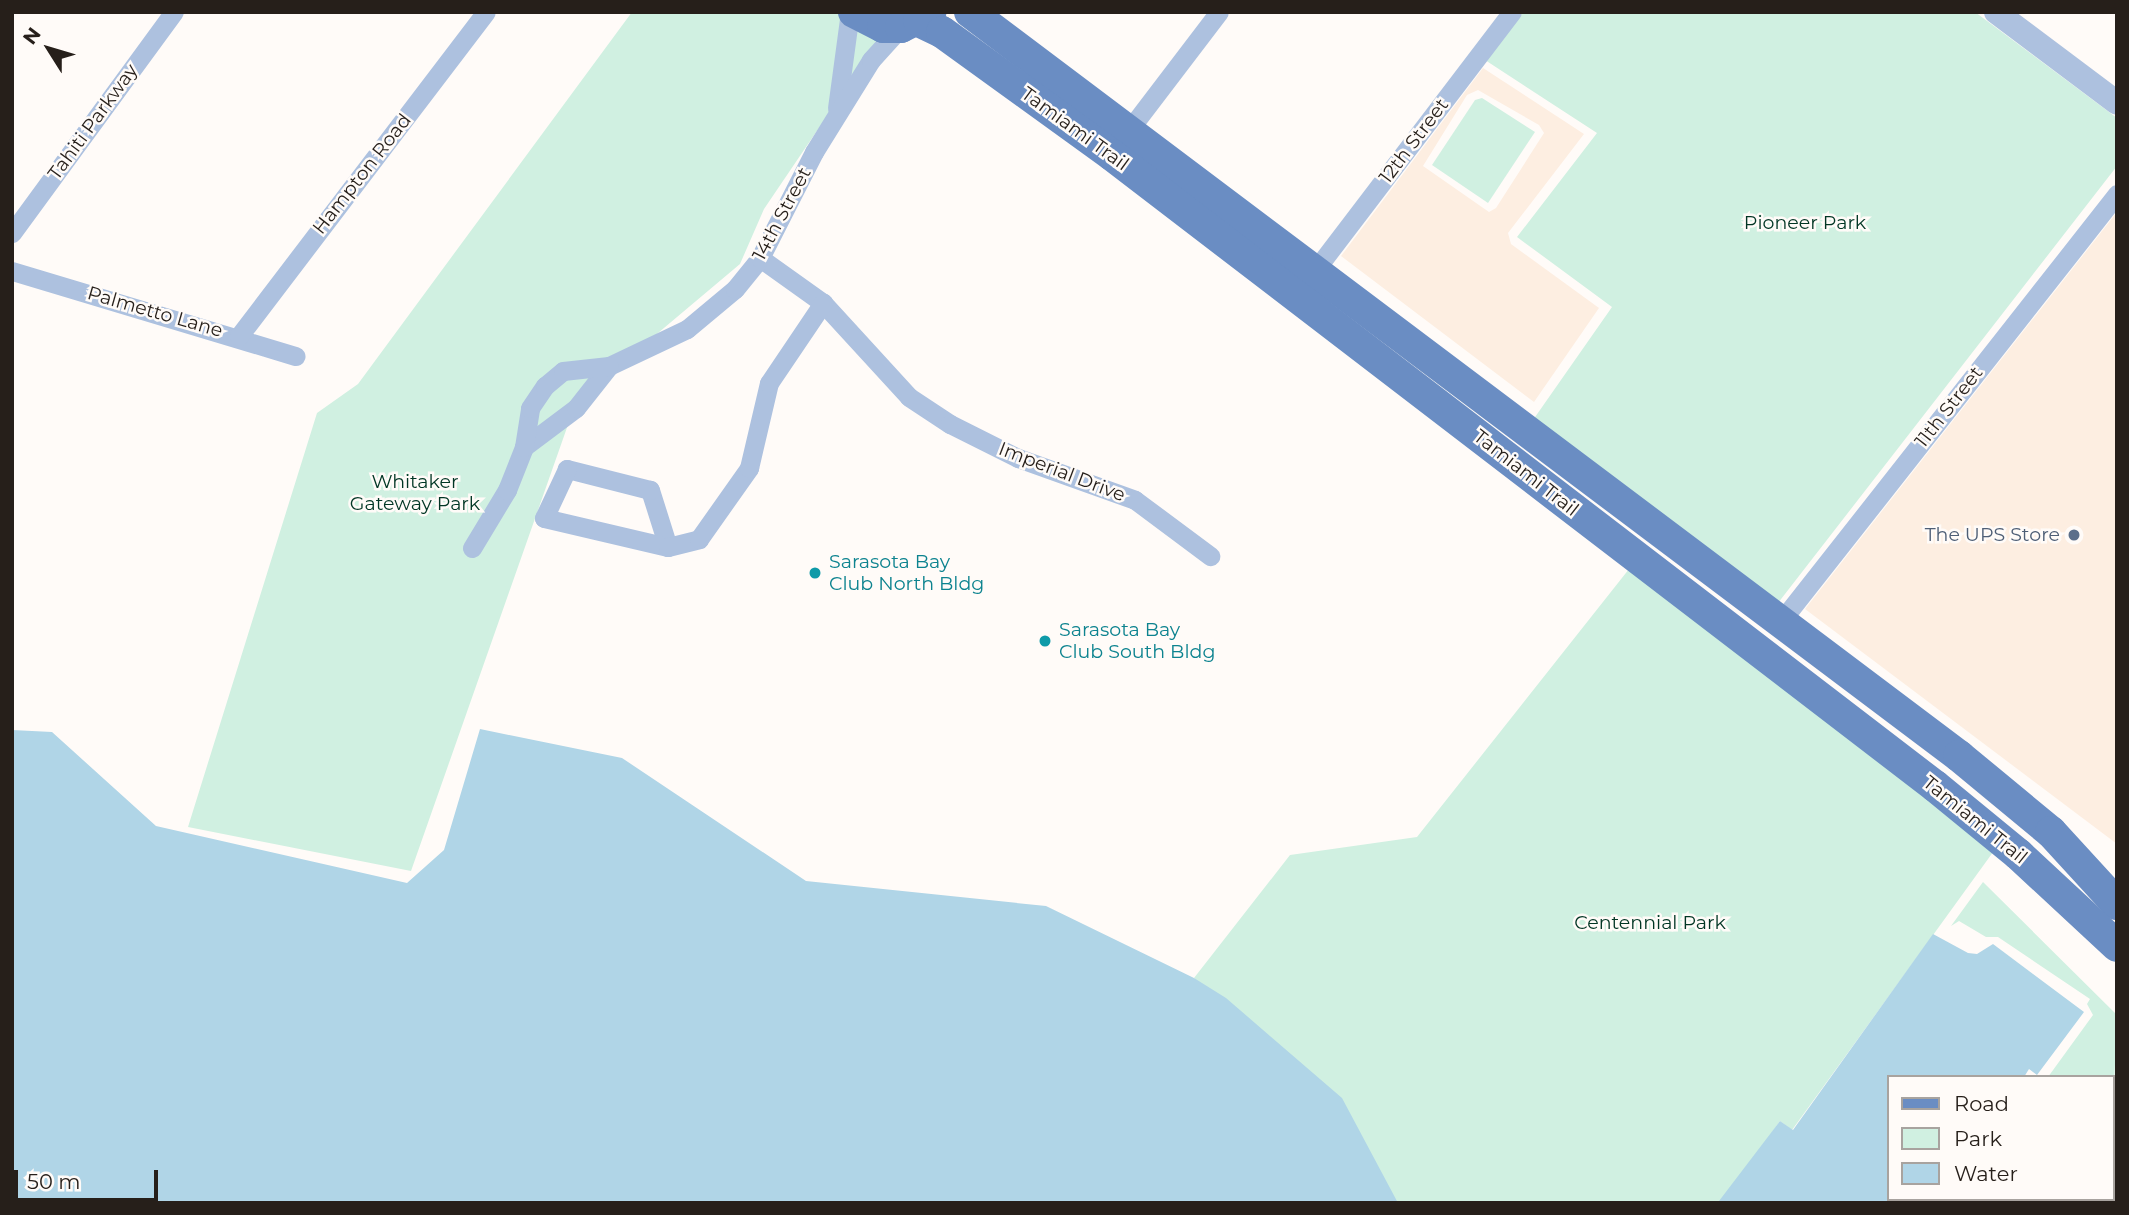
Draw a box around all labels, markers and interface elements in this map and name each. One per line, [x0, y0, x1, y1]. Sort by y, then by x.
north arrow [14, 14, 84, 84]
text: N [18, 23, 46, 49]
street label: Tahiti Parkway [43, 60, 143, 184]
street label: Tamiami Trail [1017, 82, 1133, 176]
street label: 12th Street [1375, 94, 1453, 188]
street label: Hampton Road [308, 109, 416, 239]
street label: 14th Street [748, 163, 816, 265]
park label: Pioneer Park [1744, 212, 1866, 234]
street label: Palmetto Lane [85, 282, 225, 342]
street label: 11th Street [1910, 362, 1988, 452]
street label: Tamiami Trail [1469, 425, 1583, 521]
street label: Imperial Drive [995, 437, 1129, 507]
park label: Whitaker Gateway Park [350, 471, 480, 515]
place label: The UPS Store [1925, 524, 2060, 546]
marker: The UPS Store [2066, 527, 2082, 543]
place label: Sarasota Bay Club North Bldg [829, 551, 984, 595]
marker: Sarasota Bay Club North Bldg [807, 565, 823, 581]
place label: Sarasota Bay Club South Bldg [1059, 619, 1215, 663]
marker: Sarasota Bay Club South Bldg [1037, 633, 1053, 649]
street label: Tamiami Trail [1918, 771, 2032, 869]
park label: Centennial Park [1574, 912, 1726, 934]
legend [1888, 1075, 2115, 1201]
text: Road [1954, 1091, 2009, 1116]
text: Park [1954, 1126, 2002, 1151]
scale bar [18, 1156, 161, 1200]
text: Water [1954, 1161, 2018, 1186]
text: 50 m [27, 1169, 81, 1194]

